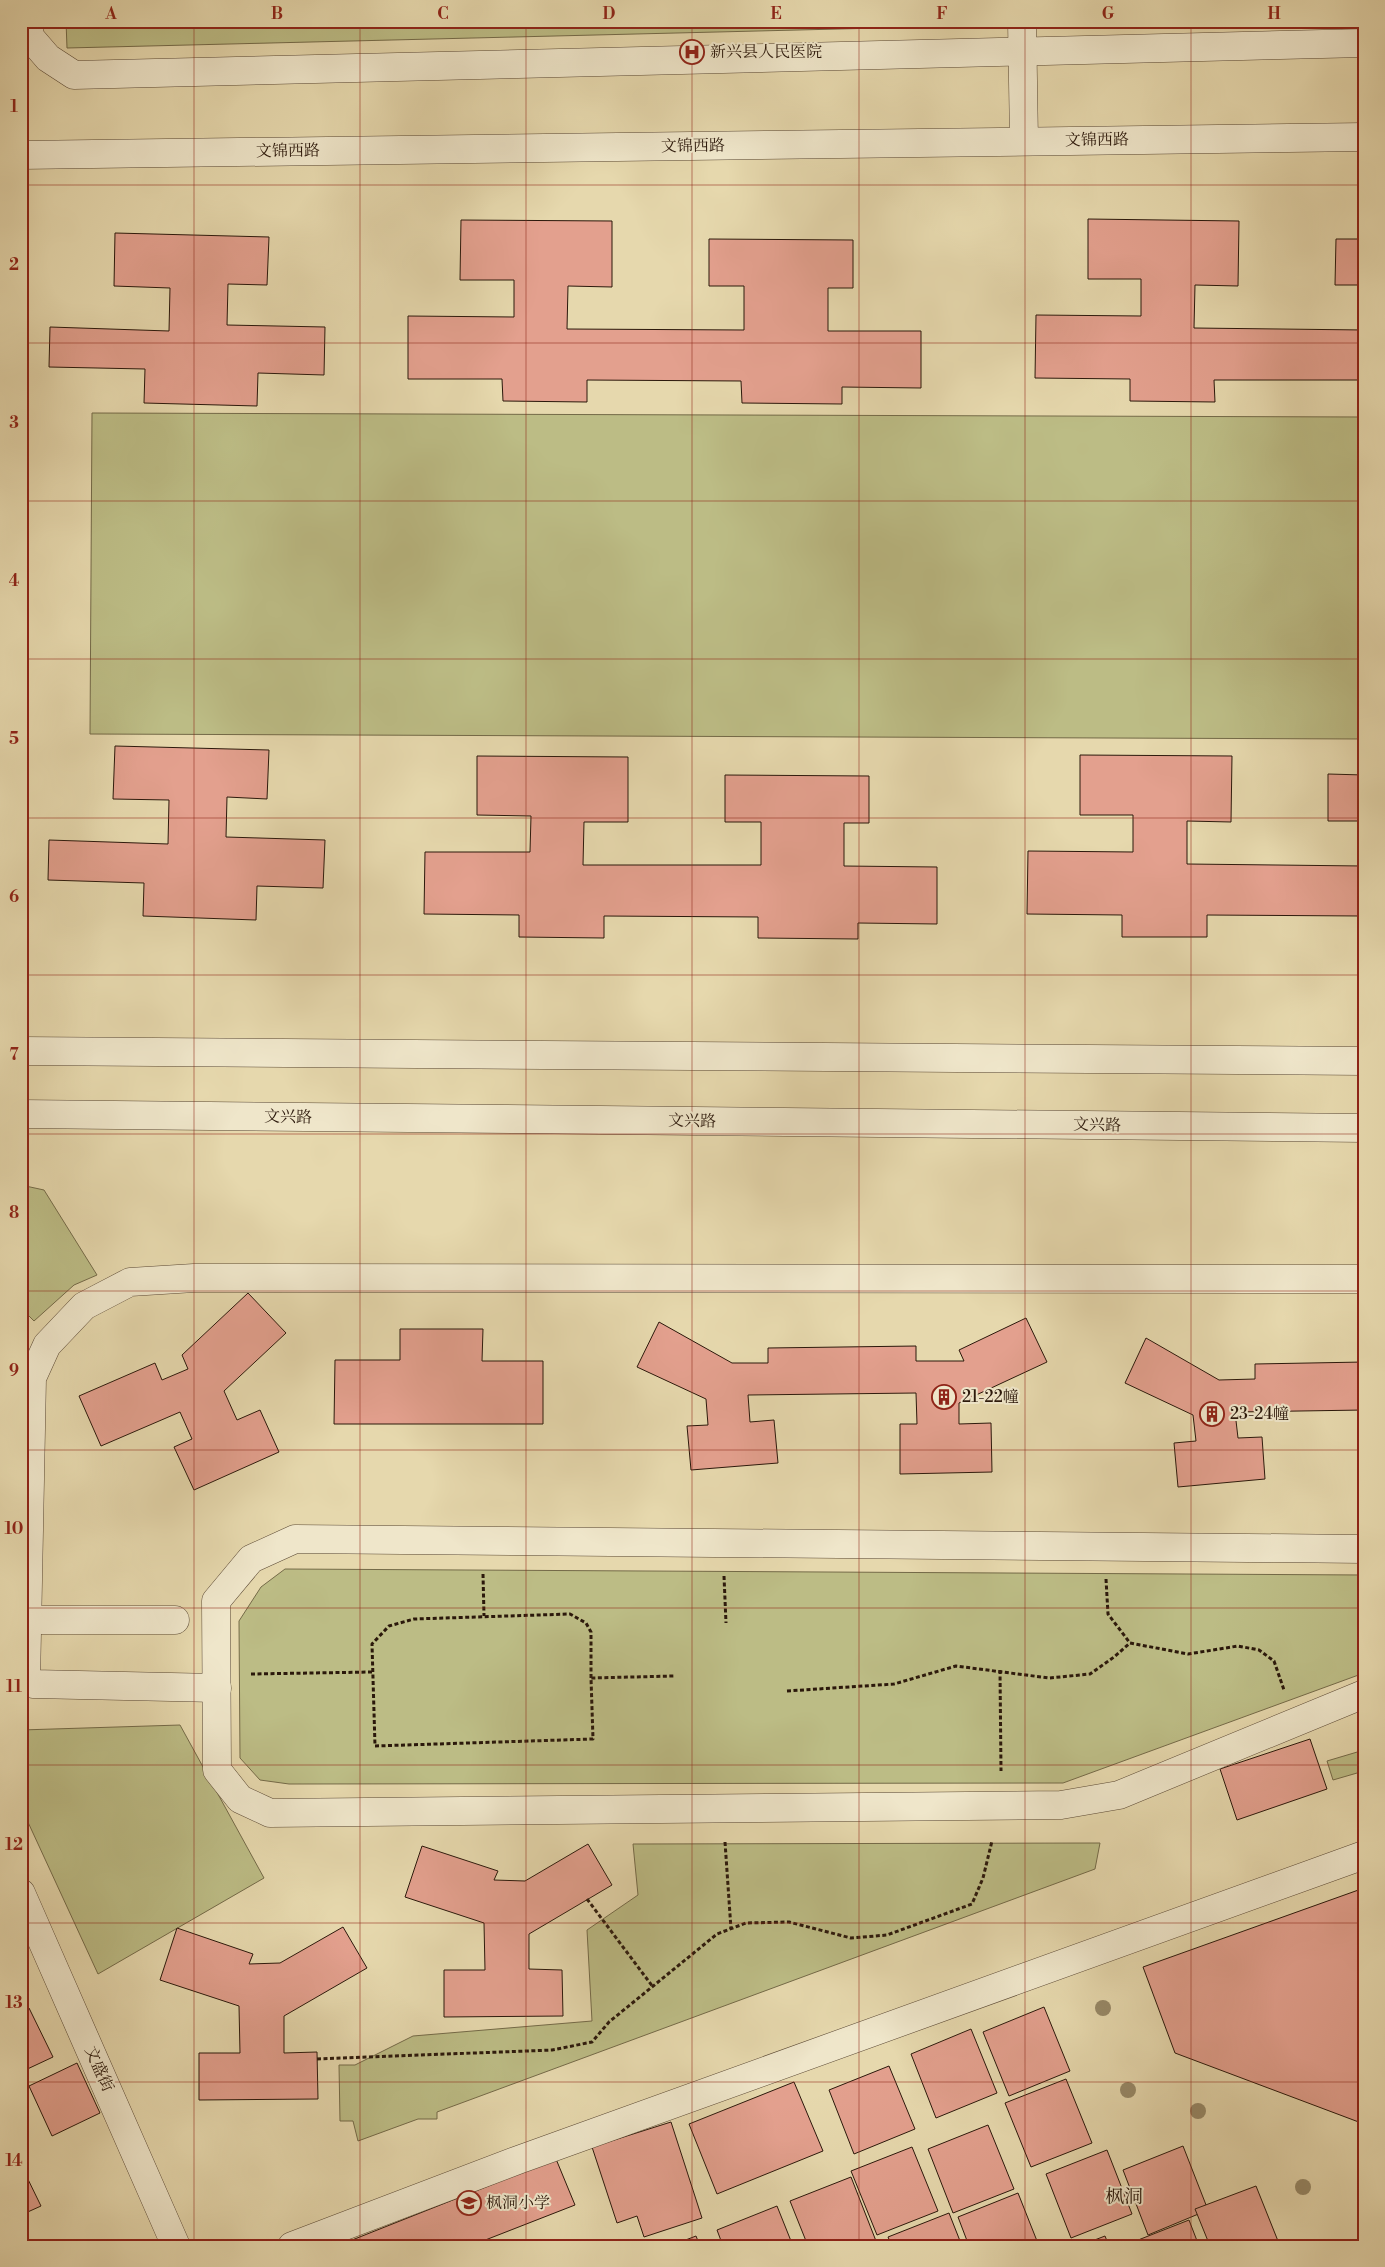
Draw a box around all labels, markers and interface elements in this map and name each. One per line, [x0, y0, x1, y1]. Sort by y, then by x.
text: A [104, 4, 117, 24]
text: B [271, 4, 283, 24]
text: C [437, 4, 449, 24]
text: D [603, 4, 616, 24]
text: E [770, 4, 782, 24]
text: F [936, 4, 948, 24]
text: G [1102, 4, 1115, 24]
text: H [1267, 4, 1281, 24]
hospital icon: 新兴县人民医院 [679, 39, 705, 65]
place label: 新兴县人民医院 [710, 42, 822, 62]
text: 1 [10, 97, 18, 117]
street label: 文锦西路 [1065, 129, 1129, 151]
street label: 文锦西路 [661, 135, 725, 157]
street label: 文锦西路 [256, 140, 320, 162]
text: 2 [9, 255, 19, 275]
text: 3 [9, 413, 19, 433]
text: 4 [9, 571, 20, 591]
text: 5 [9, 729, 19, 749]
text: 6 [9, 887, 19, 907]
text: 7 [9, 1045, 19, 1065]
street label: 文兴路 [264, 1107, 312, 1127]
street label: 文兴路 [668, 1111, 716, 1131]
street label: 文兴路 [1073, 1115, 1121, 1135]
text: 8 [9, 1203, 19, 1223]
text: 9 [9, 1361, 19, 1381]
building icon: 21-22幢 [931, 1384, 957, 1410]
place label: 21-22幢 [962, 1387, 1019, 1407]
building icon: 23-24幢 [1199, 1401, 1225, 1427]
place label: 23-24幢 [1230, 1404, 1289, 1424]
text: 10 [5, 1519, 23, 1539]
text: 11 [6, 1677, 22, 1697]
text: 12 [5, 1835, 23, 1855]
text: 13 [5, 1993, 23, 2013]
street label: 文盛街 [80, 2043, 118, 2095]
text: 14 [5, 2151, 23, 2171]
district label: 枫洞 [1105, 2185, 1143, 2209]
school or university icon: 枫洞小学 [456, 2190, 482, 2216]
place label: 枫洞小学 [486, 2193, 550, 2213]

